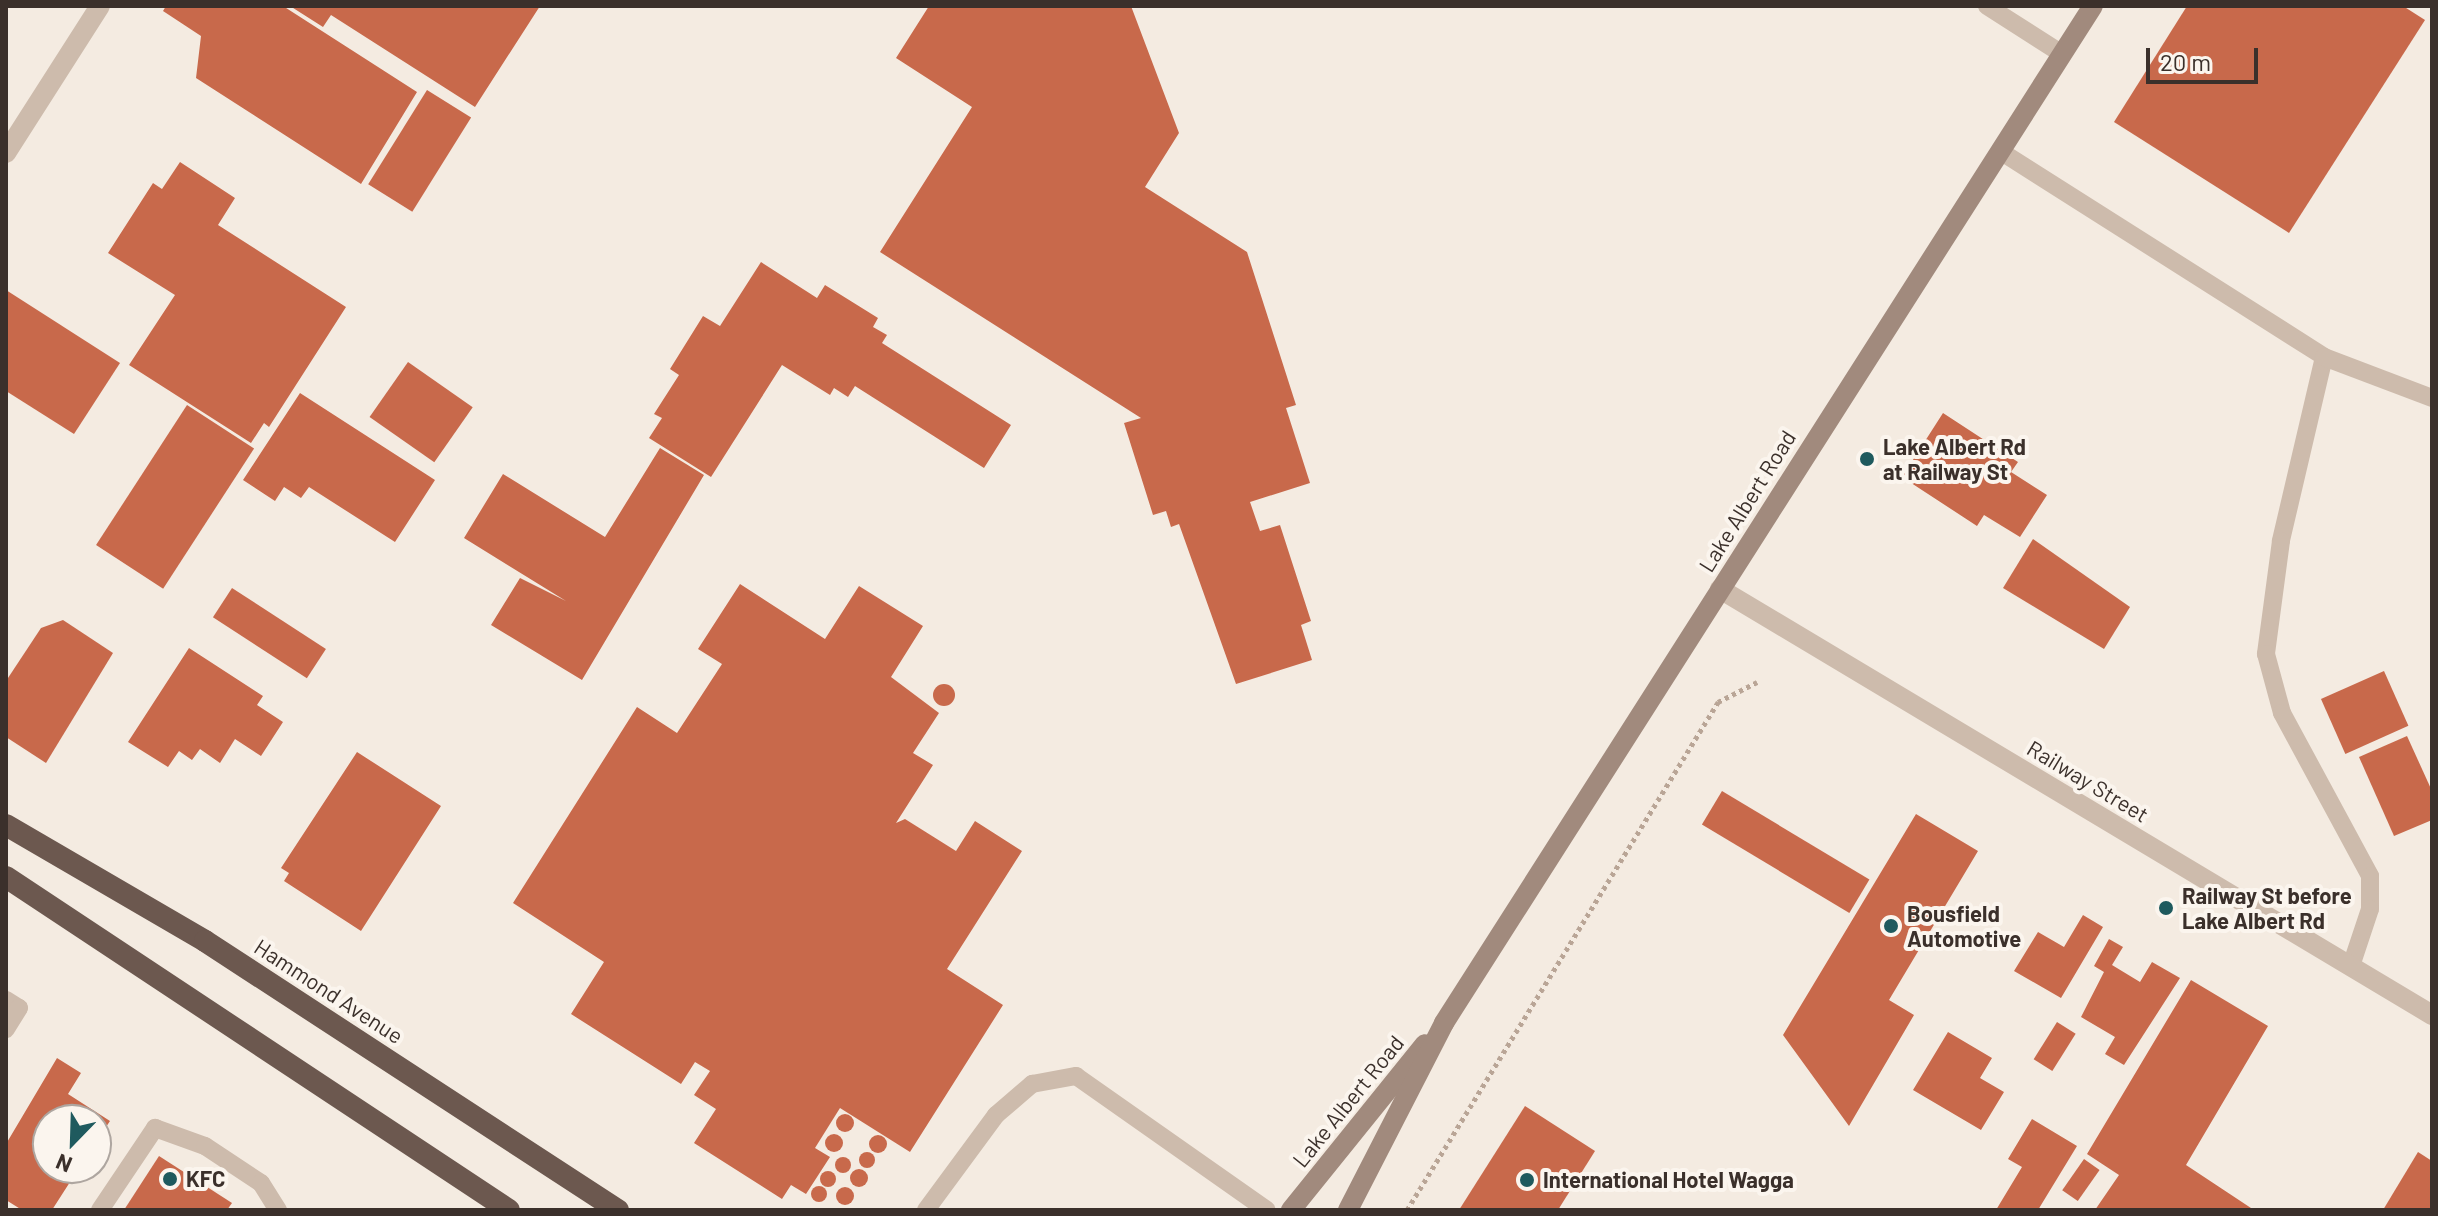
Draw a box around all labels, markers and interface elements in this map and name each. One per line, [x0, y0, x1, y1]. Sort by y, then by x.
scale bar [2150, 32, 2262, 82]
text: 20 m [2160, 47, 2211, 76]
street label: Lake Albert Road [1693, 425, 1801, 577]
place label: Lake Albert Rd at Railway St [1883, 433, 2026, 484]
marker: Lake Albert Rd at Railway St [1858, 450, 1876, 468]
street label: Railway Street [2023, 734, 2153, 828]
place label: Railway St before Lake Albert Rd [2182, 882, 2352, 934]
marker: Railway St before Lake Albert Rd [2157, 899, 2175, 917]
place label: Bousfield Automotive [1907, 900, 2021, 952]
marker: Bousfield Automotive [1882, 917, 1900, 935]
street label: Hammond Avenue [250, 933, 408, 1049]
street label: Lake Albert Road [1287, 1030, 1409, 1172]
north arrow [32, 1104, 112, 1184]
text: N [52, 1149, 75, 1179]
place label: KFC [186, 1166, 225, 1192]
place label: International Hotel Wagga [1543, 1167, 1794, 1193]
marker: KFC [161, 1170, 179, 1188]
marker: International Hotel Wagga [1518, 1171, 1536, 1189]

